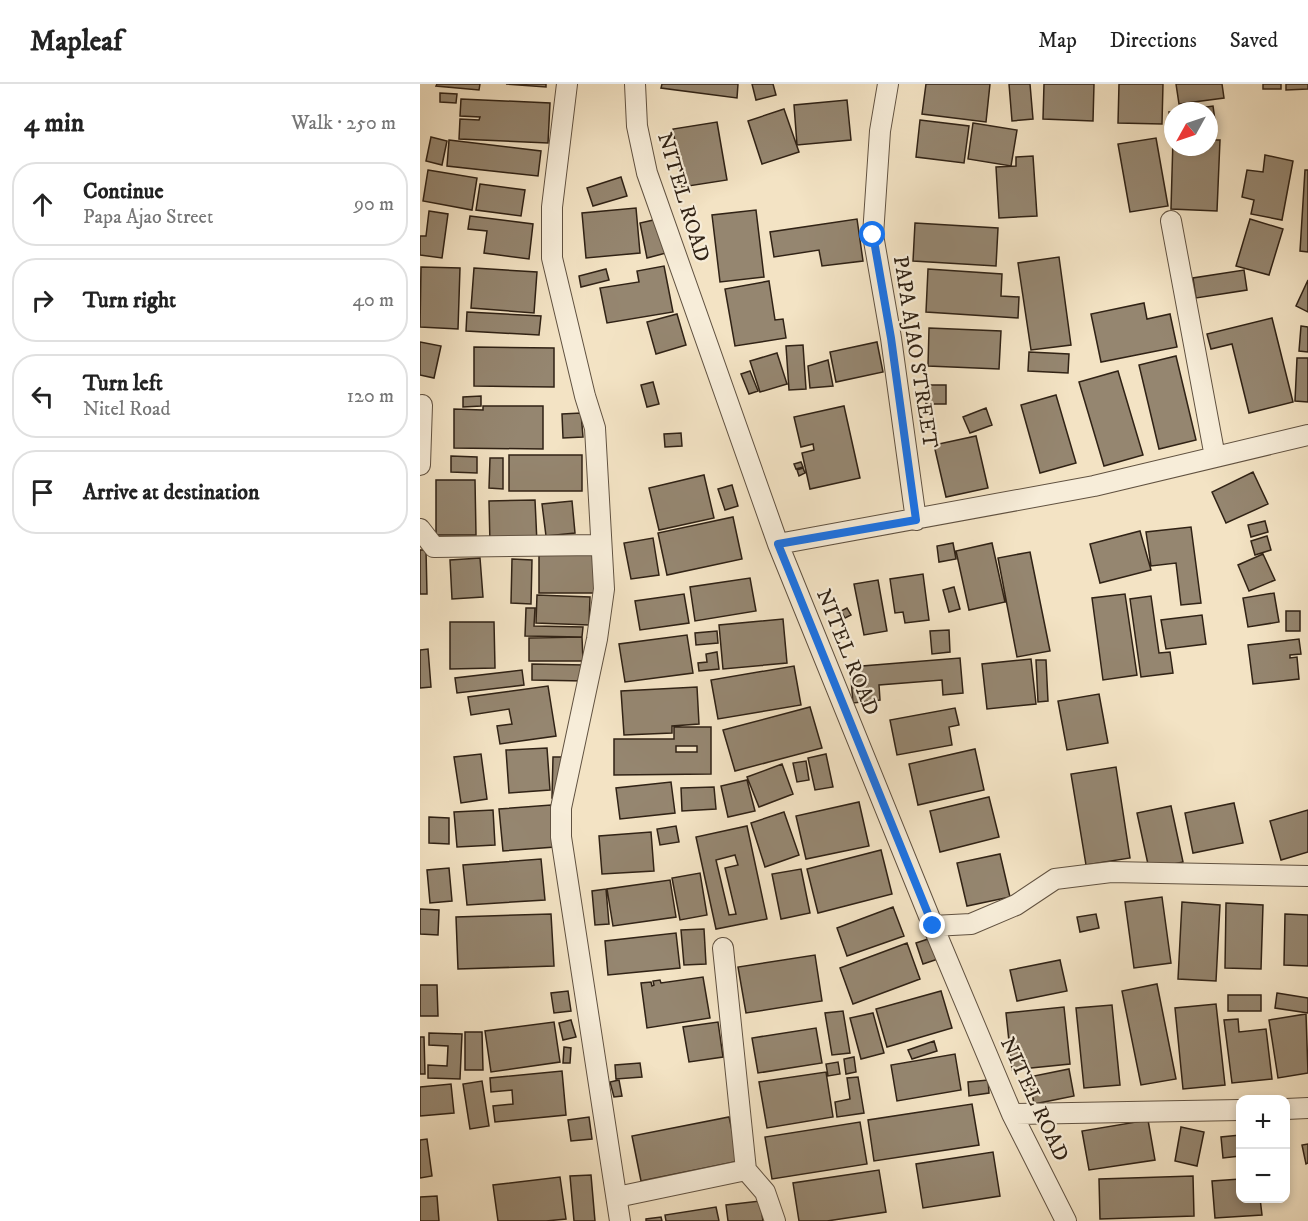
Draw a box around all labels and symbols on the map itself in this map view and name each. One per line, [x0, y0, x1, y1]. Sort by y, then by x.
north arrow [1164, 102, 1218, 156]
street label: NITEL ROAD [651, 129, 715, 265]
route start [859, 221, 885, 247]
street label: PAPA AJAO STREET [887, 254, 943, 450]
street label: NITEL ROAD [810, 585, 884, 719]
route end [919, 912, 945, 938]
street label: NITEL ROAD [994, 1033, 1074, 1166]

